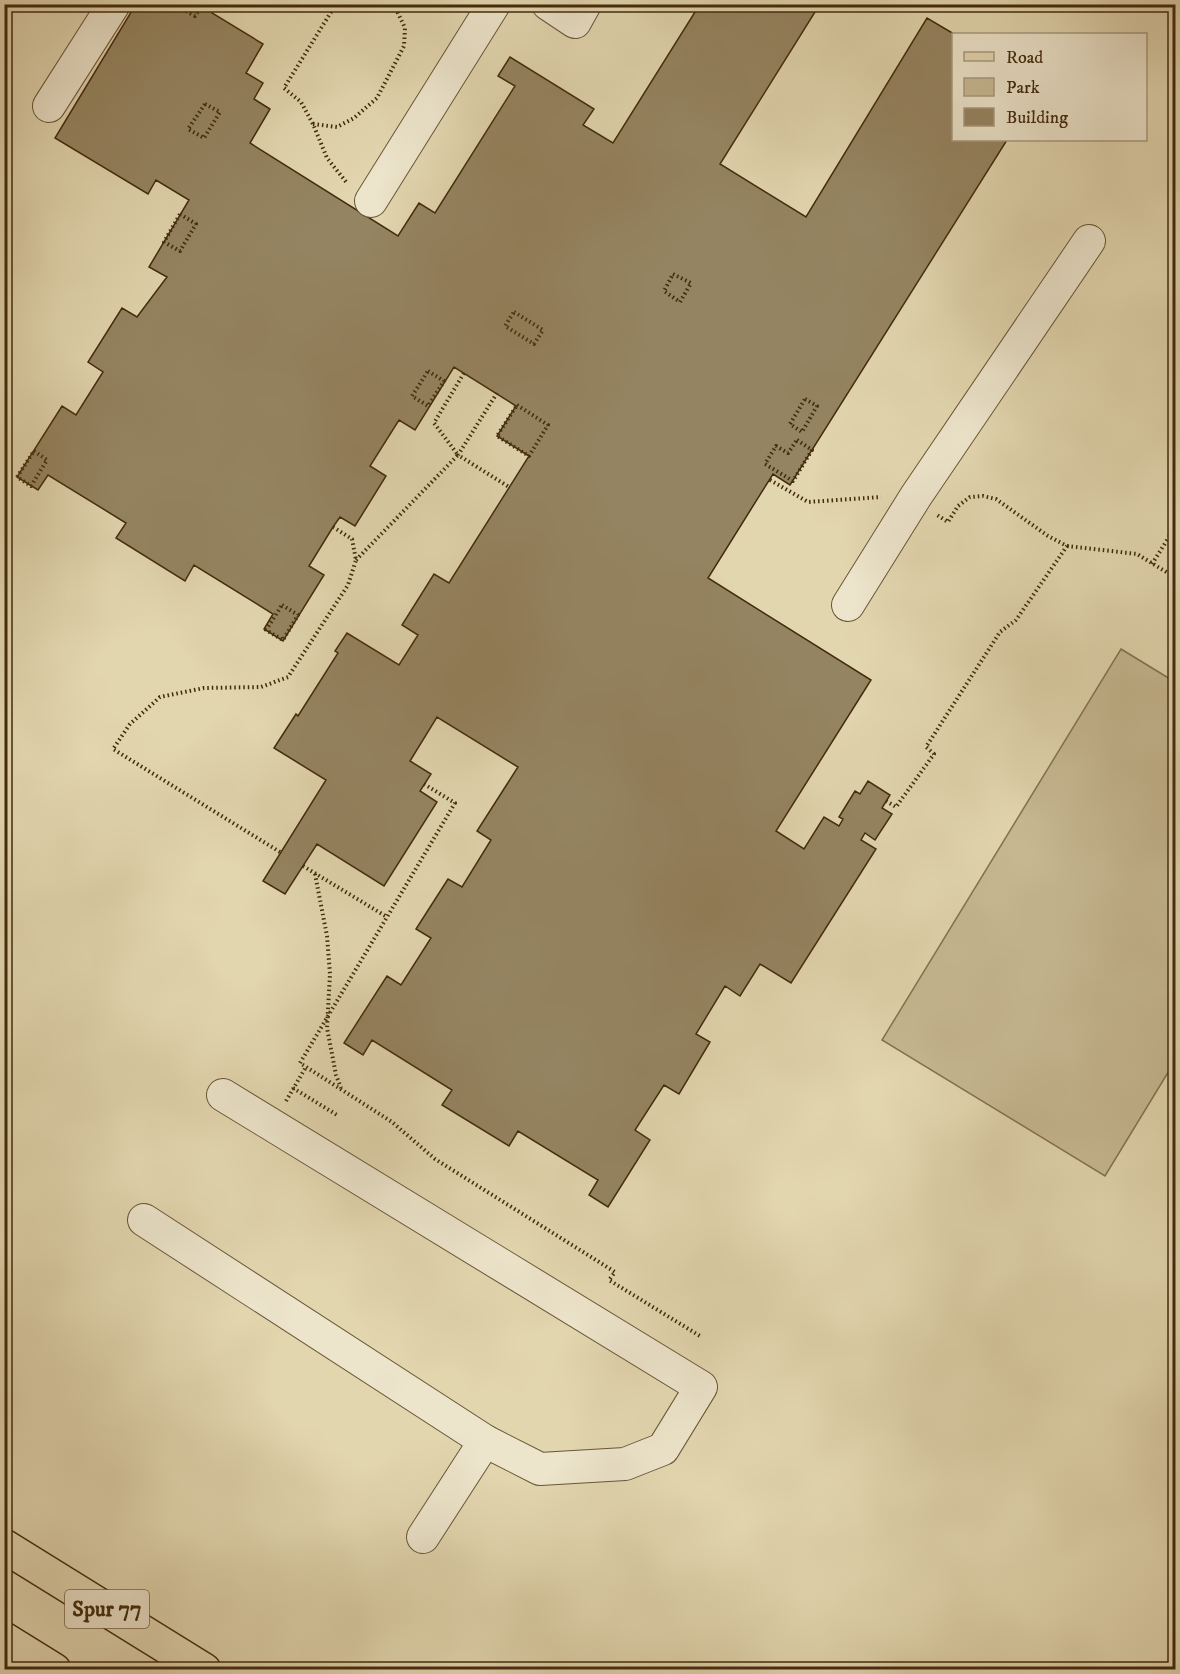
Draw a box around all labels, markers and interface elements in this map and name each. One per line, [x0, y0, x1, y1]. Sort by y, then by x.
legend [952, 33, 1147, 141]
text: Road [1006, 47, 1043, 69]
text: Park [1006, 77, 1040, 99]
text: Building [1006, 107, 1068, 129]
road number: Spur 77 [65, 1590, 149, 1628]

